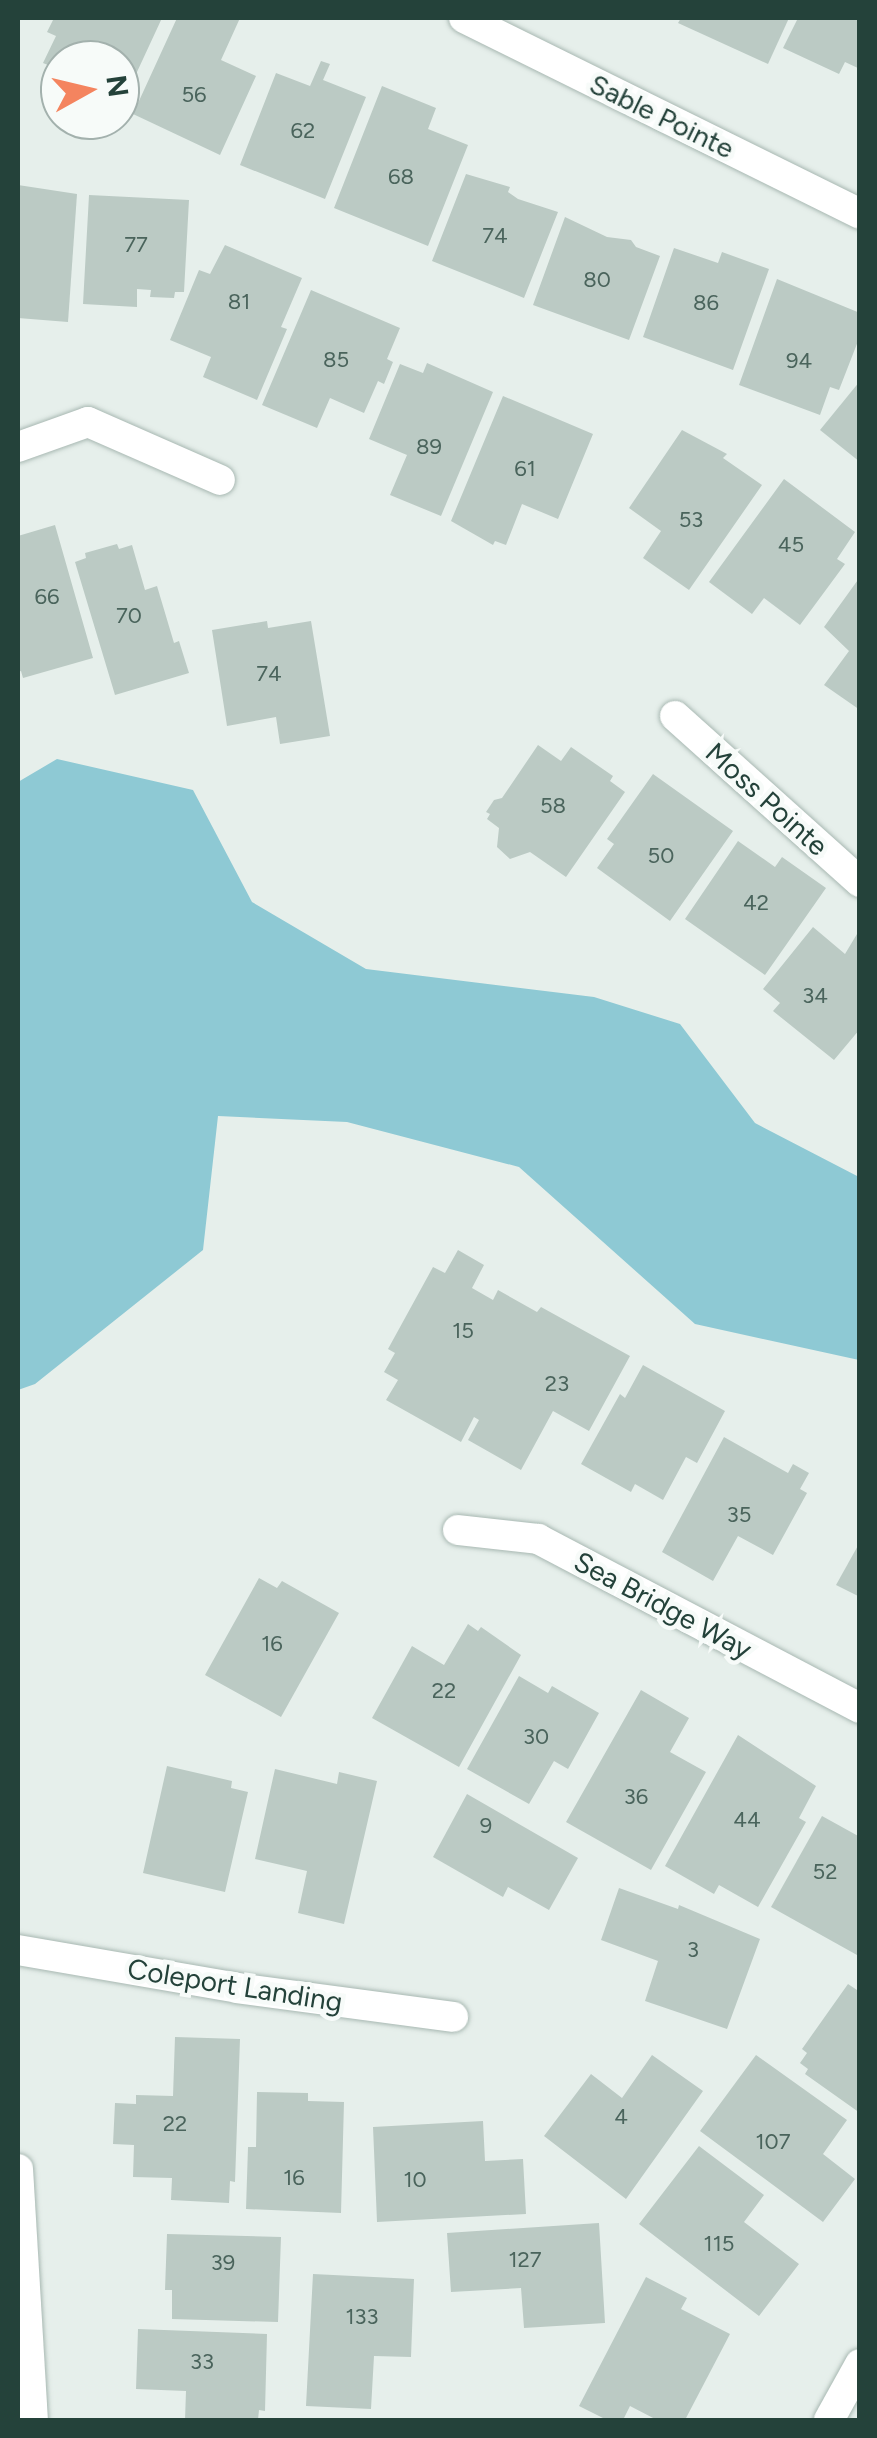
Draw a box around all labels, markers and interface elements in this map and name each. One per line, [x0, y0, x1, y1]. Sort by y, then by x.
north arrow [40, 40, 140, 140]
street label: Sable Pointe [584, 67, 740, 165]
text: N [99, 73, 136, 99]
house number: 56 [181, 82, 207, 108]
house number: 62 [291, 118, 315, 144]
house number: 68 [388, 164, 414, 190]
house number: 74 [482, 223, 508, 249]
house number: 77 [124, 232, 148, 258]
house number: 80 [583, 267, 611, 293]
house number: 81 [228, 289, 250, 315]
house number: 86 [693, 290, 719, 316]
house number: 85 [323, 347, 349, 373]
house number: 94 [786, 348, 812, 374]
house number: 89 [416, 434, 442, 460]
house number: 61 [514, 456, 536, 482]
house number: 53 [679, 507, 703, 533]
house number: 45 [778, 532, 804, 558]
house number: 66 [35, 584, 59, 610]
house number: 70 [116, 603, 142, 629]
house number: 74 [256, 661, 282, 687]
street label: Moss Pointe [699, 735, 835, 863]
house number: 58 [540, 793, 566, 819]
house number: 50 [648, 843, 674, 869]
house number: 42 [743, 890, 769, 916]
house number: 34 [802, 983, 828, 1009]
house number: 15 [452, 1318, 474, 1344]
house number: 23 [545, 1371, 569, 1397]
house number: 35 [727, 1502, 751, 1528]
street label: Sea Bridge Way [568, 1544, 758, 1666]
house number: 16 [261, 1631, 283, 1657]
house number: 22 [432, 1678, 456, 1704]
house number: 30 [523, 1724, 549, 1750]
house number: 36 [624, 1784, 648, 1810]
house number: 44 [733, 1807, 761, 1833]
house number: 9 [480, 1813, 492, 1839]
house number: 52 [813, 1859, 837, 1885]
house number: 3 [687, 1937, 699, 1963]
street label: Coleport Landing [125, 1951, 345, 2019]
house number: 4 [614, 2104, 628, 2130]
house number: 22 [163, 2111, 187, 2137]
house number: 107 [755, 2129, 791, 2155]
house number: 16 [283, 2165, 305, 2191]
house number: 10 [403, 2167, 427, 2193]
house number: 115 [704, 2231, 734, 2257]
house number: 127 [508, 2247, 542, 2273]
house number: 39 [211, 2250, 235, 2276]
house number: 133 [345, 2304, 379, 2330]
house number: 33 [190, 2349, 214, 2375]

